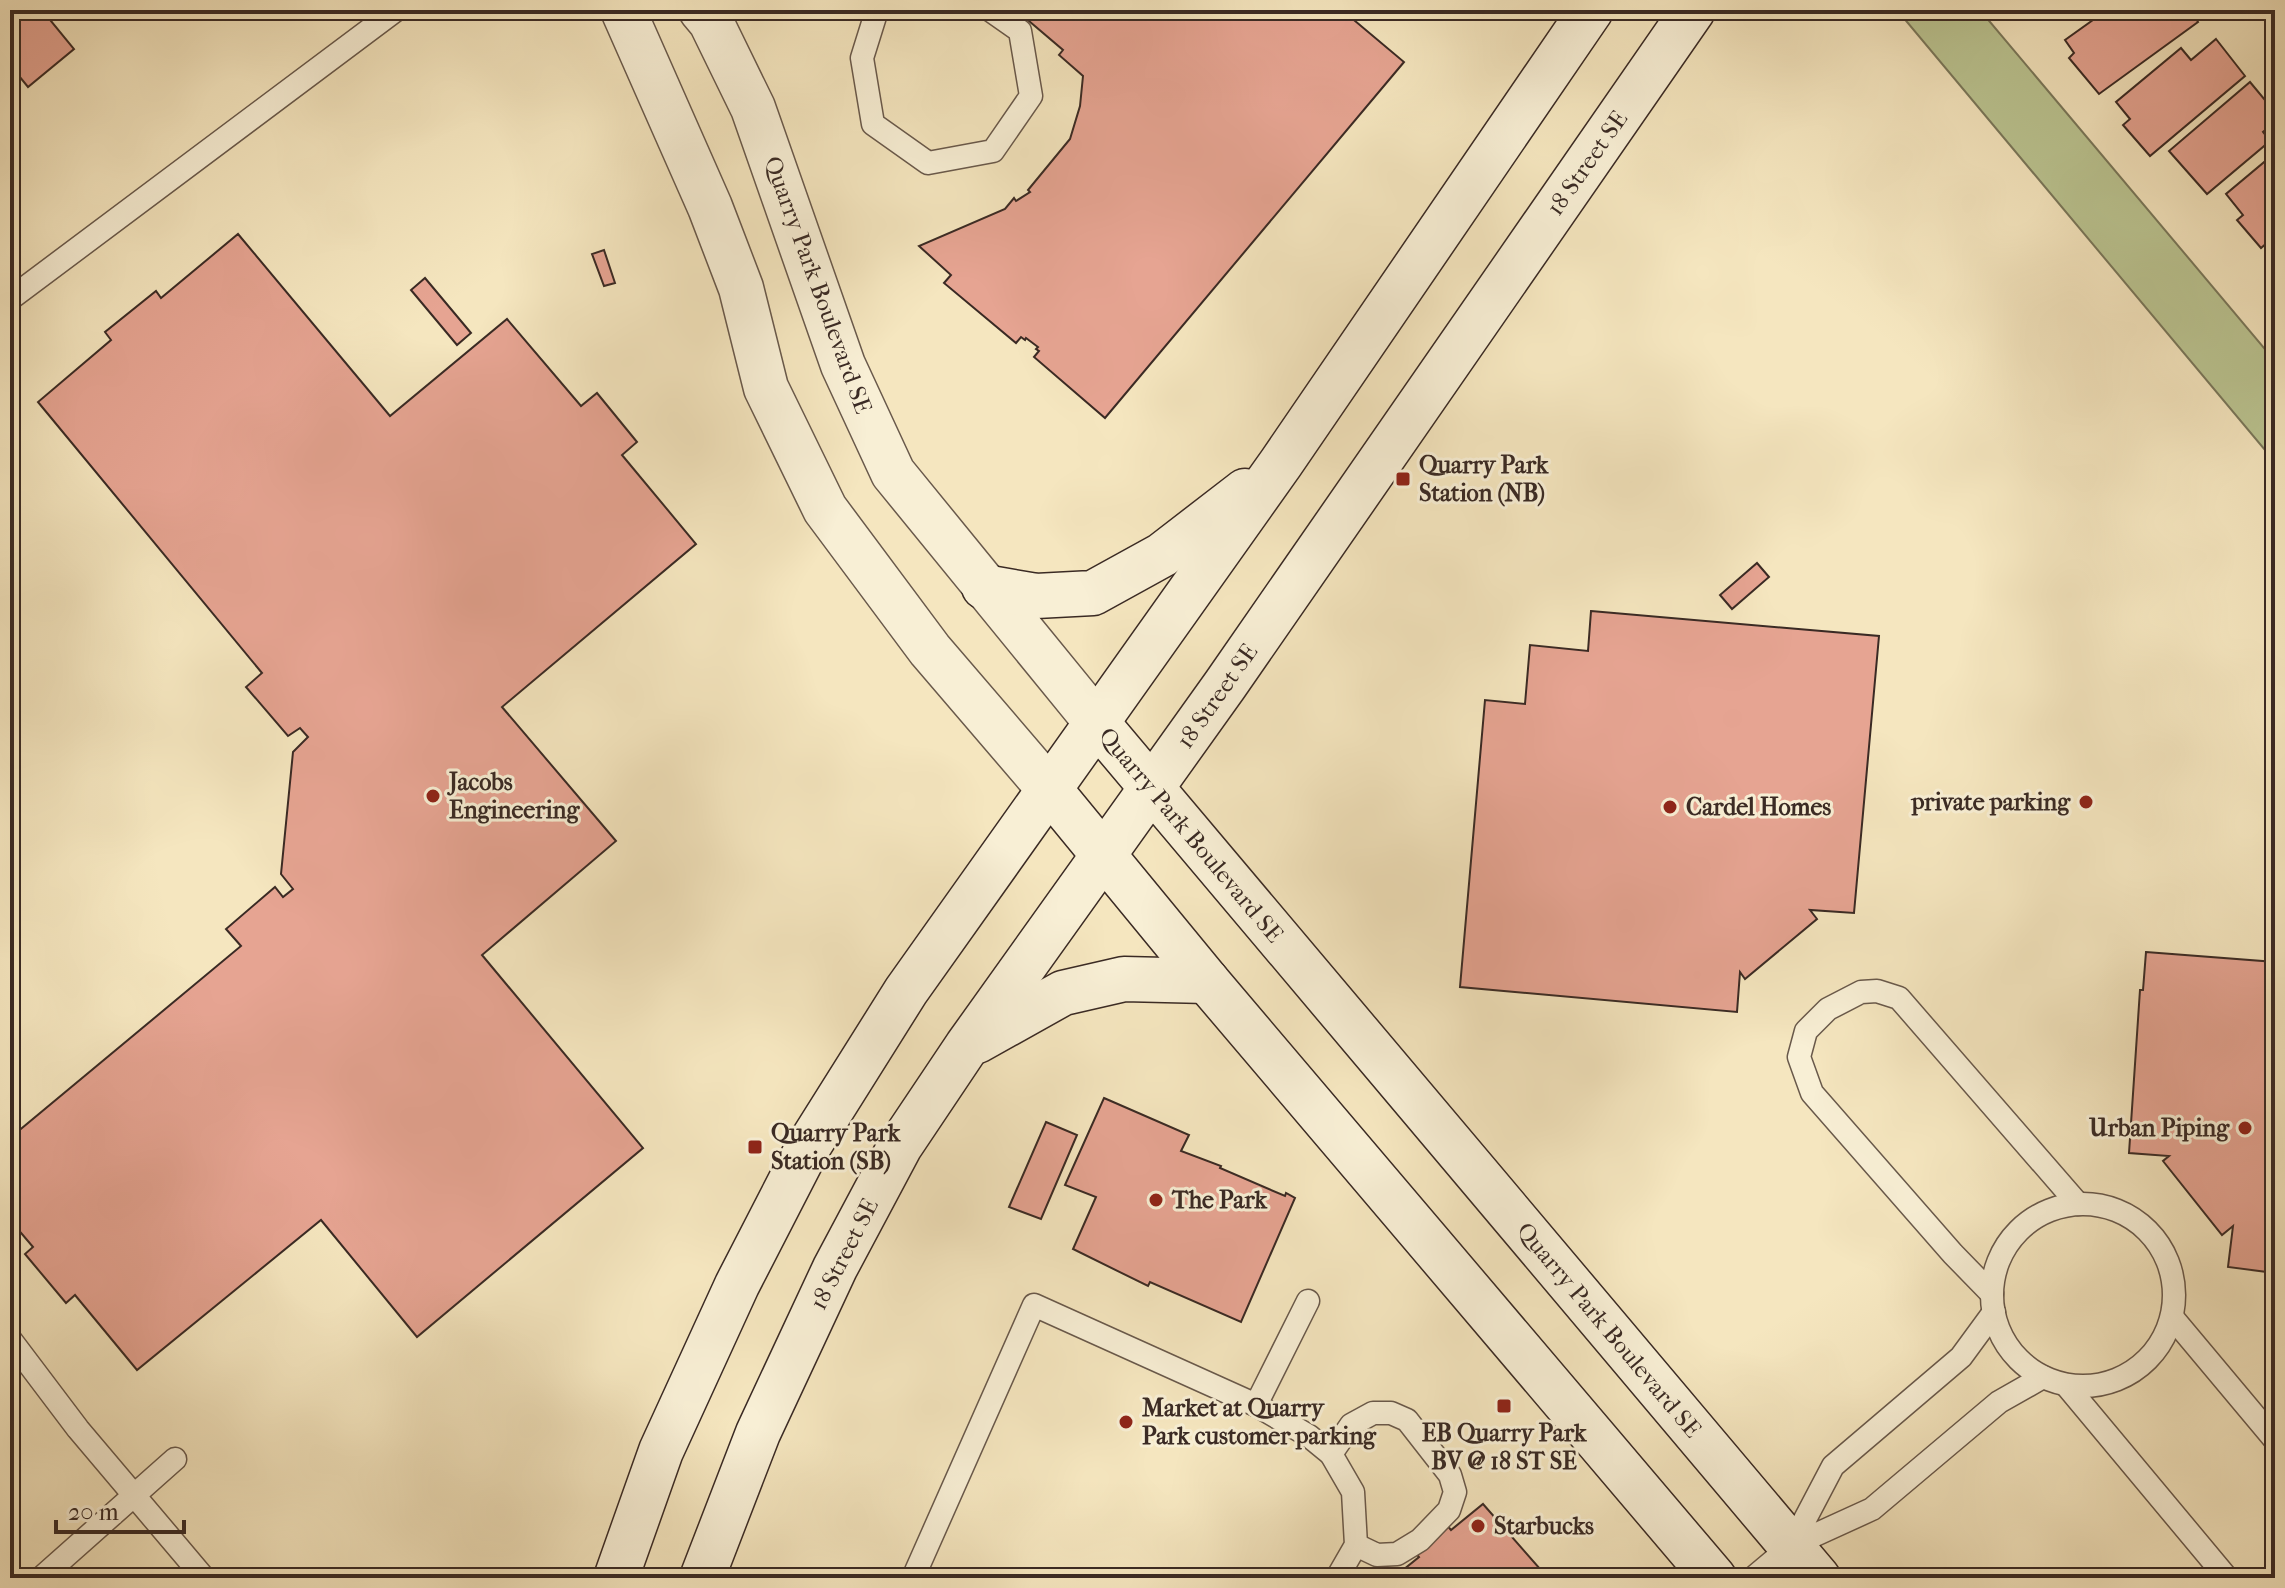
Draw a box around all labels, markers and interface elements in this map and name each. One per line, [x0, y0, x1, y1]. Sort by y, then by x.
street label: 18 Street SE [1541, 105, 1633, 221]
street label: Quarry Park Boulevard SE [758, 153, 878, 417]
place label: Quarry Park Station (NB) [1419, 451, 1549, 507]
marker: Quarry Park Station (NB) [1394, 470, 1412, 488]
street label: 18 Street SE [1171, 638, 1263, 754]
street label: Quarry Park Boulevard SE [1093, 722, 1289, 948]
place label: Jacobs Engineering [447, 768, 580, 824]
marker: Jacobs Engineering [424, 787, 442, 805]
place label: private parking [1910, 788, 2071, 816]
place label: Cardel Homes [1686, 793, 1831, 821]
marker: private parking [2077, 793, 2095, 811]
marker: Cardel Homes [1661, 798, 1679, 816]
place label: Urban Piping [2088, 1114, 2230, 1142]
place label: Quarry Park Station (SB) [771, 1119, 901, 1175]
marker: Urban Piping [2236, 1119, 2254, 1137]
marker: Quarry Park Station (SB) [746, 1138, 764, 1156]
place label: The Park [1171, 1186, 1267, 1214]
marker: The Park [1147, 1191, 1165, 1209]
street label: 18 Street SE [804, 1194, 884, 1314]
street label: Quarry Park Boulevard SE [1511, 1217, 1707, 1443]
place label: Market at Quarry Park customer parking [1142, 1394, 1377, 1450]
marker: EB Quarry Park BV @ 18 ST SE [1495, 1397, 1513, 1415]
marker: Market at Quarry Park customer parking [1117, 1413, 1135, 1431]
place label: EB Quarry Park BV @ 18 ST SE [1422, 1419, 1587, 1475]
scale bar [56, 1484, 184, 1534]
text: 20 m [68, 1498, 119, 1526]
place label: Starbucks [1494, 1512, 1594, 1540]
marker: Starbucks [1469, 1517, 1487, 1535]

